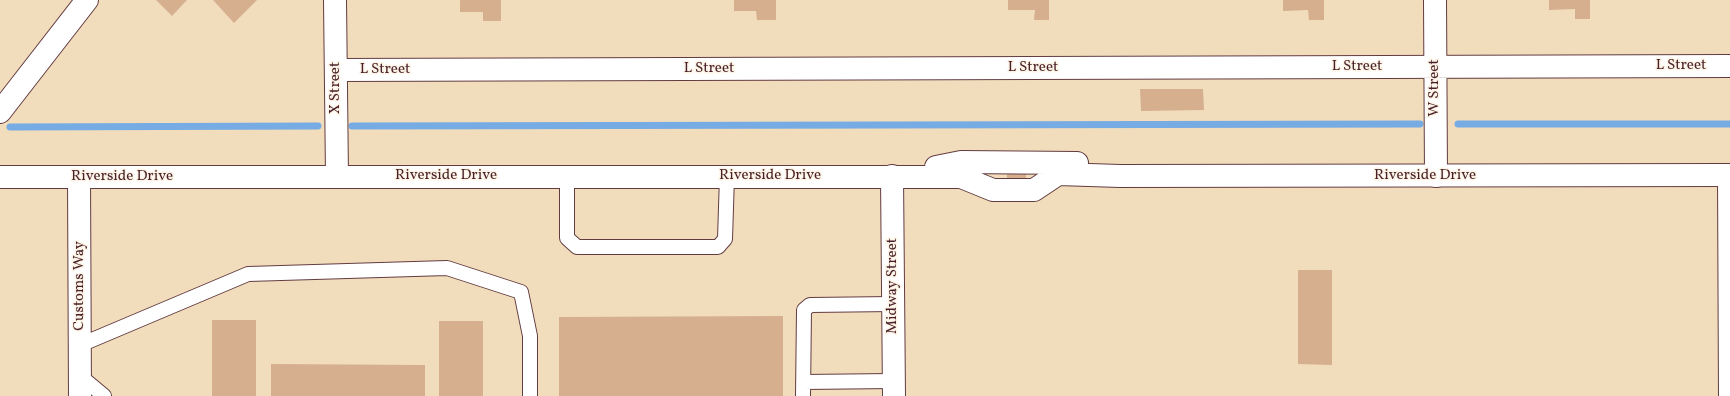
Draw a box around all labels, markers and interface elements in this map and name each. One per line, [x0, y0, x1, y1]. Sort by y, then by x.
street label: L Street [1656, 57, 1706, 75]
street label: L Street [1332, 58, 1382, 76]
street label: L Street [1008, 59, 1058, 77]
street label: W Street [1426, 59, 1444, 117]
street label: L Street [684, 60, 734, 78]
street label: L Street [360, 61, 410, 79]
street label: X Street [327, 62, 345, 114]
street label: Riverside Drive [395, 167, 497, 185]
street label: Riverside Drive [719, 167, 821, 185]
street label: Riverside Drive [1374, 167, 1476, 185]
street label: Riverside Drive [71, 168, 173, 186]
street label: Midway Street [884, 238, 902, 334]
street label: Customs Way [71, 241, 89, 331]

